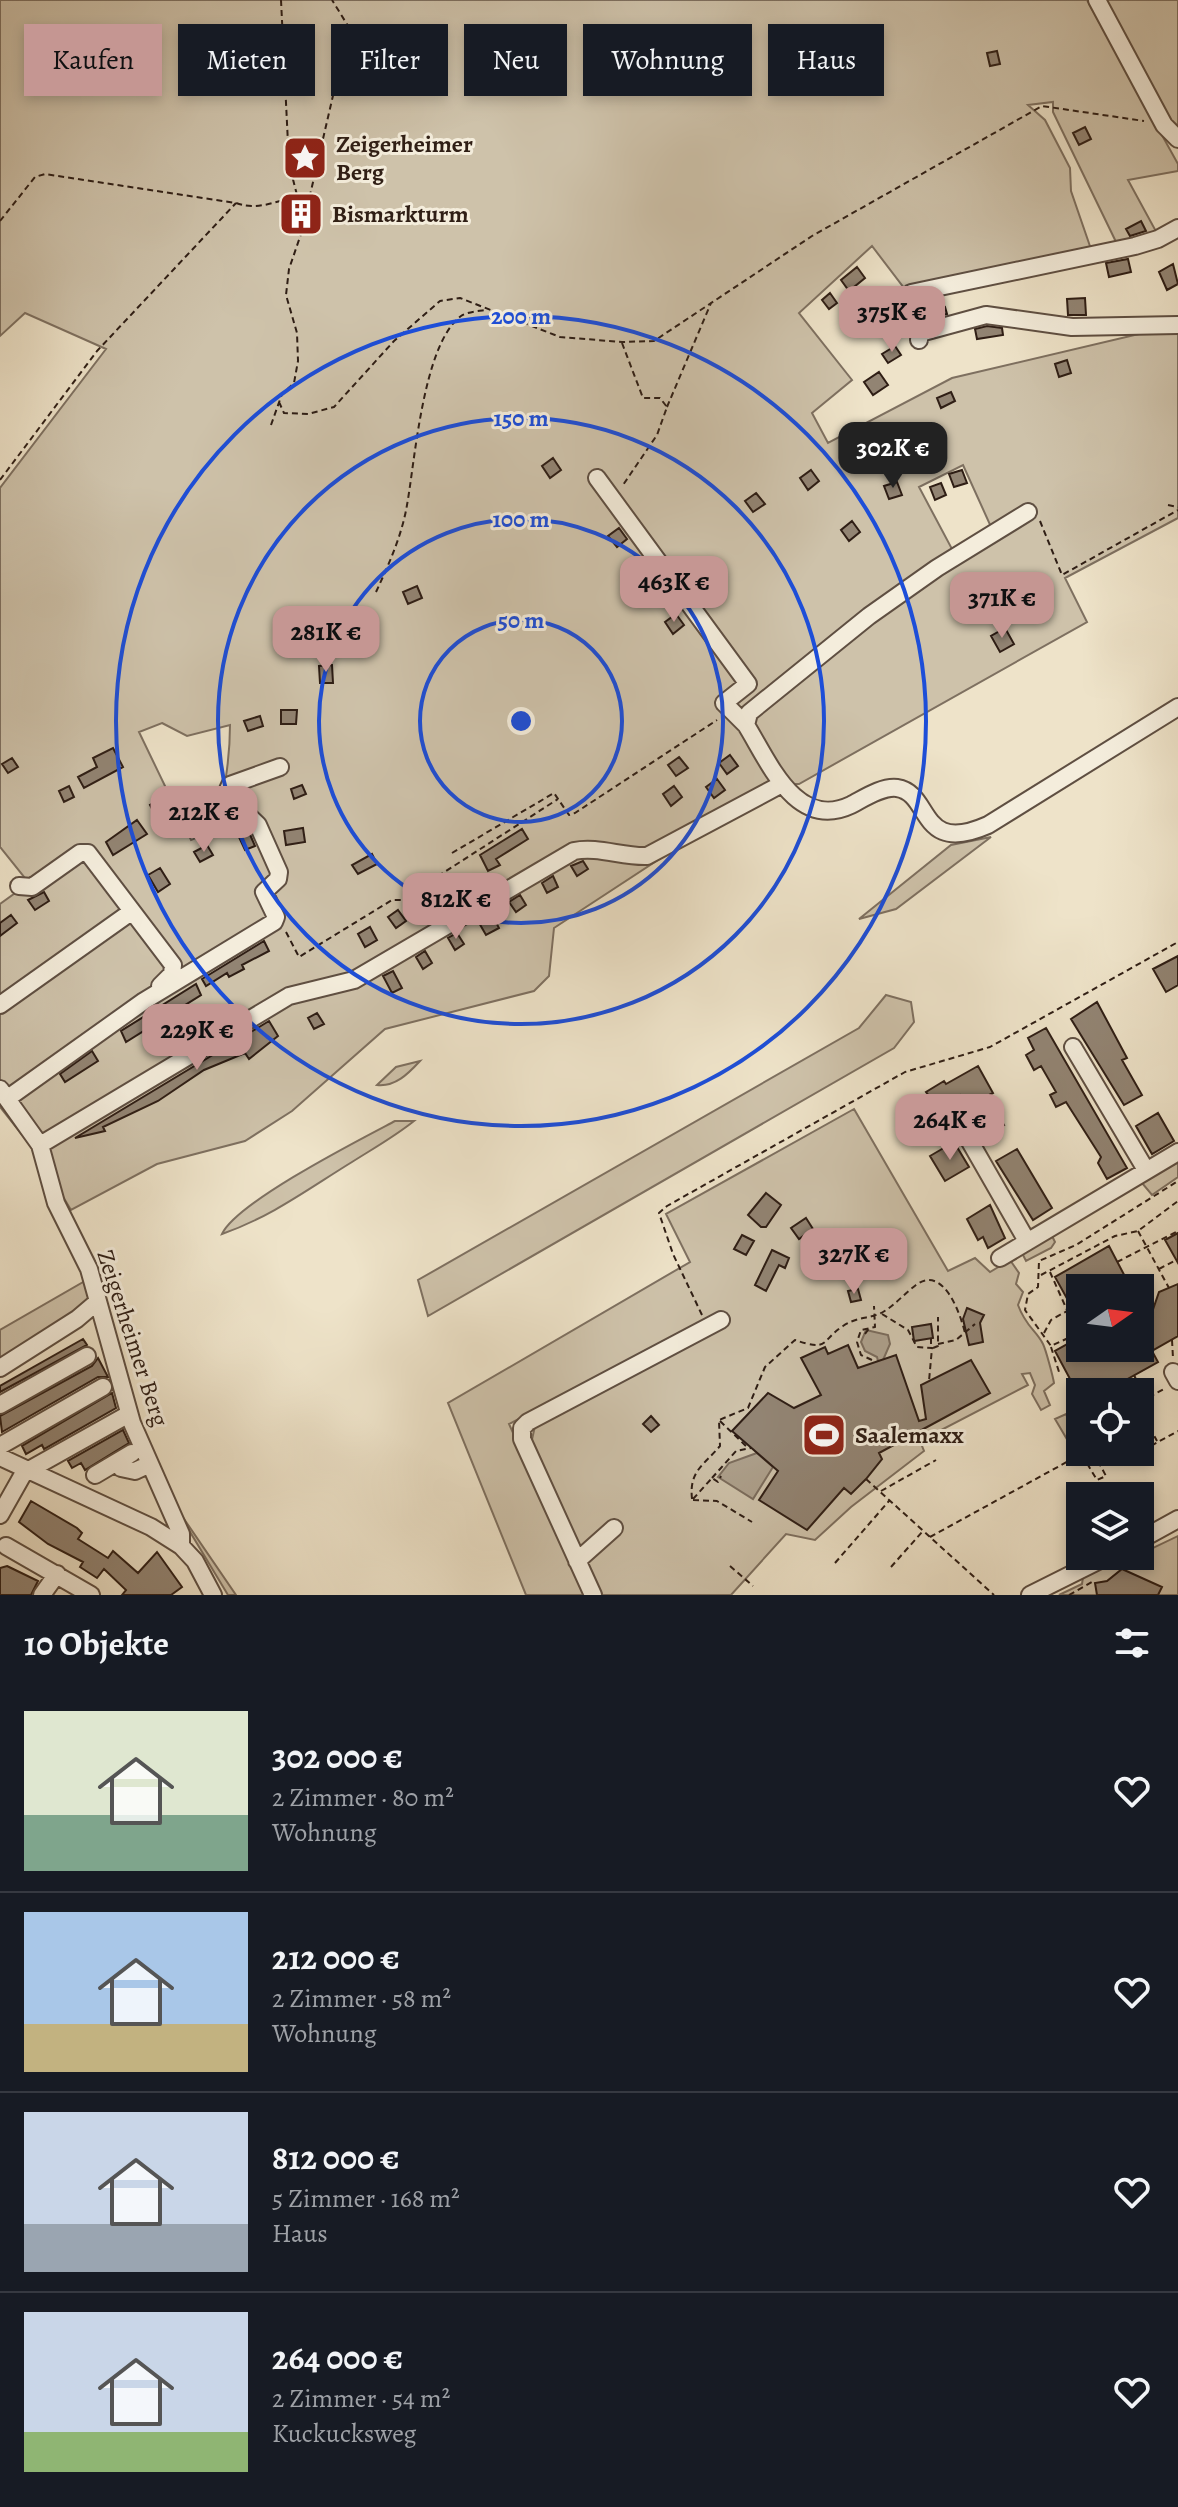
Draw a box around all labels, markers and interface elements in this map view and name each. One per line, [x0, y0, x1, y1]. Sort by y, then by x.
chip: Kaufen [24, 24, 162, 96]
chip: Mieten [178, 24, 315, 96]
chip: Filter [331, 24, 448, 96]
chip: Neu [464, 24, 567, 96]
chip: Wohnung [583, 24, 752, 96]
chip: Haus [768, 24, 884, 96]
place label: Zeigerheimer Berg [336, 128, 473, 188]
place icon: Zeigerheimer Berg [281, 134, 329, 182]
building icon: Bismarkturm [277, 190, 325, 238]
place label: Bismarkturm [332, 198, 469, 230]
pin: 375K € [827, 286, 957, 354]
text: 375K € [857, 294, 927, 329]
text: 200 m [491, 300, 551, 332]
text: 150 m [493, 402, 549, 434]
pin: 302K € [828, 422, 958, 490]
text: 302K € [856, 430, 930, 465]
text: 100 m [492, 503, 550, 535]
pin: 463K € [609, 556, 739, 624]
text: 463K € [638, 564, 710, 599]
pin: 371K € [937, 572, 1067, 640]
text: 371K € [968, 580, 1036, 615]
text: 50 m [498, 604, 544, 636]
pin: 281K € [261, 606, 391, 674]
text: 281K € [291, 614, 361, 649]
centre of rings [507, 707, 535, 735]
pin: 212K € [139, 786, 269, 854]
text: 212K € [169, 794, 239, 829]
pin: 812K € [391, 873, 521, 941]
text: 812K € [421, 881, 491, 916]
pin: 229K € [132, 1004, 262, 1072]
text: 229K € [160, 1012, 234, 1047]
pin: 264K € [885, 1094, 1015, 1162]
text: 264K € [913, 1102, 987, 1137]
pin: 327K € [789, 1228, 919, 1296]
text: 327K € [818, 1236, 890, 1271]
street label: Zeigerheimer Berg [89, 1246, 177, 1430]
north arrow [1066, 1274, 1154, 1362]
map controls [1066, 1274, 1154, 1570]
button: locate [1066, 1378, 1154, 1466]
sports icon: Saalemaxx [800, 1411, 848, 1459]
place label: Saalemaxx [855, 1419, 964, 1451]
button: layers [1066, 1482, 1154, 1570]
text: 10 Objekte [24, 1620, 169, 1667]
icon: filters [1110, 1621, 1154, 1665]
text: 302 000 € [272, 1733, 403, 1780]
icon: home [88, 1743, 184, 1839]
icon: heart [1110, 1769, 1154, 1813]
text: 2 Zimmer · 80 m² [272, 1780, 454, 1815]
text: Wohnung [272, 1815, 377, 1850]
text: 212 000 € [272, 1934, 400, 1981]
icon: home [88, 1944, 184, 2040]
icon: heart [1110, 1970, 1154, 2014]
text: 2 Zimmer · 58 m² [272, 1981, 451, 2016]
text: Wohnung [272, 2016, 377, 2051]
text: 812 000 € [272, 2134, 400, 2181]
icon: home [88, 2144, 184, 2240]
icon: heart [1110, 2170, 1154, 2214]
text: 5 Zimmer · 168 m² [272, 2181, 460, 2216]
text: Haus [272, 2216, 328, 2251]
text: 264 000 € [272, 2334, 403, 2381]
icon: home [88, 2344, 184, 2440]
icon: heart [1110, 2370, 1154, 2414]
text: 2 Zimmer · 54 m² [272, 2381, 450, 2416]
text: Kuckucksweg [272, 2416, 417, 2451]

